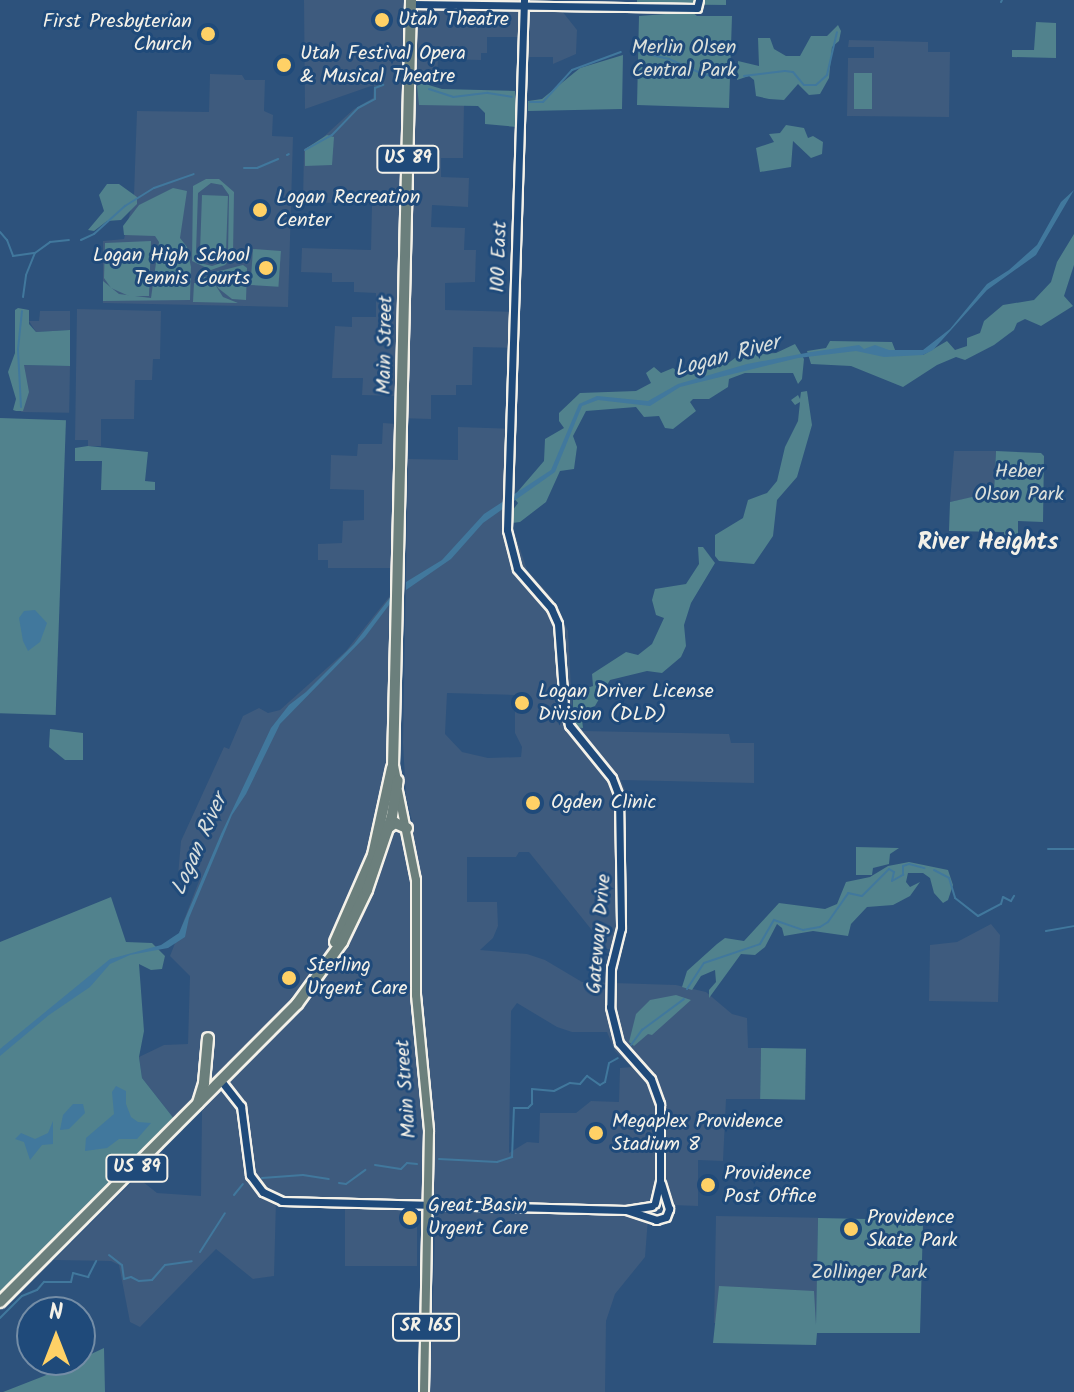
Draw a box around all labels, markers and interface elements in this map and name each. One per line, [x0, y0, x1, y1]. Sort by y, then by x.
place label: Utah Theatre [398, 8, 509, 32]
place label: First Presbyterian Church [43, 10, 192, 57]
marker: Utah Theatre [373, 11, 391, 29]
marker: First Presbyterian Church [199, 25, 217, 43]
park label: Merlin Olsen Central Park [631, 37, 737, 84]
place label: Utah Festival Opera & Musical Theatre [300, 42, 466, 89]
marker: Utah Festival Opera & Musical Theatre [275, 56, 293, 74]
road number: US 89 [376, 145, 440, 173]
place label: Logan Recreation Center [276, 186, 420, 233]
marker: Logan Recreation Center [251, 201, 269, 219]
street label: 100 East [487, 221, 513, 293]
place label: Logan High School Tennis Courts [93, 244, 250, 291]
marker: Logan High School Tennis Courts [257, 259, 275, 277]
street label: Main Street [373, 295, 399, 395]
water label: Logan River [671, 330, 783, 384]
park label: Heber Olson Park [974, 461, 1064, 508]
district label: River Heights [917, 529, 1059, 557]
place label: Logan Driver License Division (DLD) [538, 680, 714, 727]
marker: Logan Driver License Division (DLD) [513, 694, 531, 712]
water label: Logan River [166, 790, 234, 900]
place label: Ogden Clinic [551, 791, 656, 815]
marker: Ogden Clinic [522, 792, 544, 814]
street label: Gateway Drive [583, 873, 617, 995]
place label: Sterling Urgent Care [307, 954, 407, 1001]
marker: Sterling Urgent Care [278, 967, 300, 989]
street label: Main Street [392, 1039, 422, 1139]
place label: Megaplex Providence Stadium 8 [612, 1110, 783, 1157]
marker: Megaplex Providence Stadium 8 [587, 1124, 605, 1142]
road number: US 89 [105, 1154, 169, 1182]
place label: Providence Post Office [724, 1162, 816, 1209]
marker: Providence Post Office [699, 1176, 717, 1194]
place label: Great Basin Urgent Care [428, 1194, 528, 1241]
place label: Providence Skate Park [867, 1206, 957, 1253]
marker: Great Basin Urgent Care [399, 1207, 421, 1229]
marker: Providence Skate Park [842, 1220, 860, 1238]
park label: Zollinger Park [811, 1261, 927, 1285]
north arrow [16, 1296, 96, 1376]
text: N [49, 1296, 63, 1331]
road number: SR 165 [392, 1313, 460, 1341]

